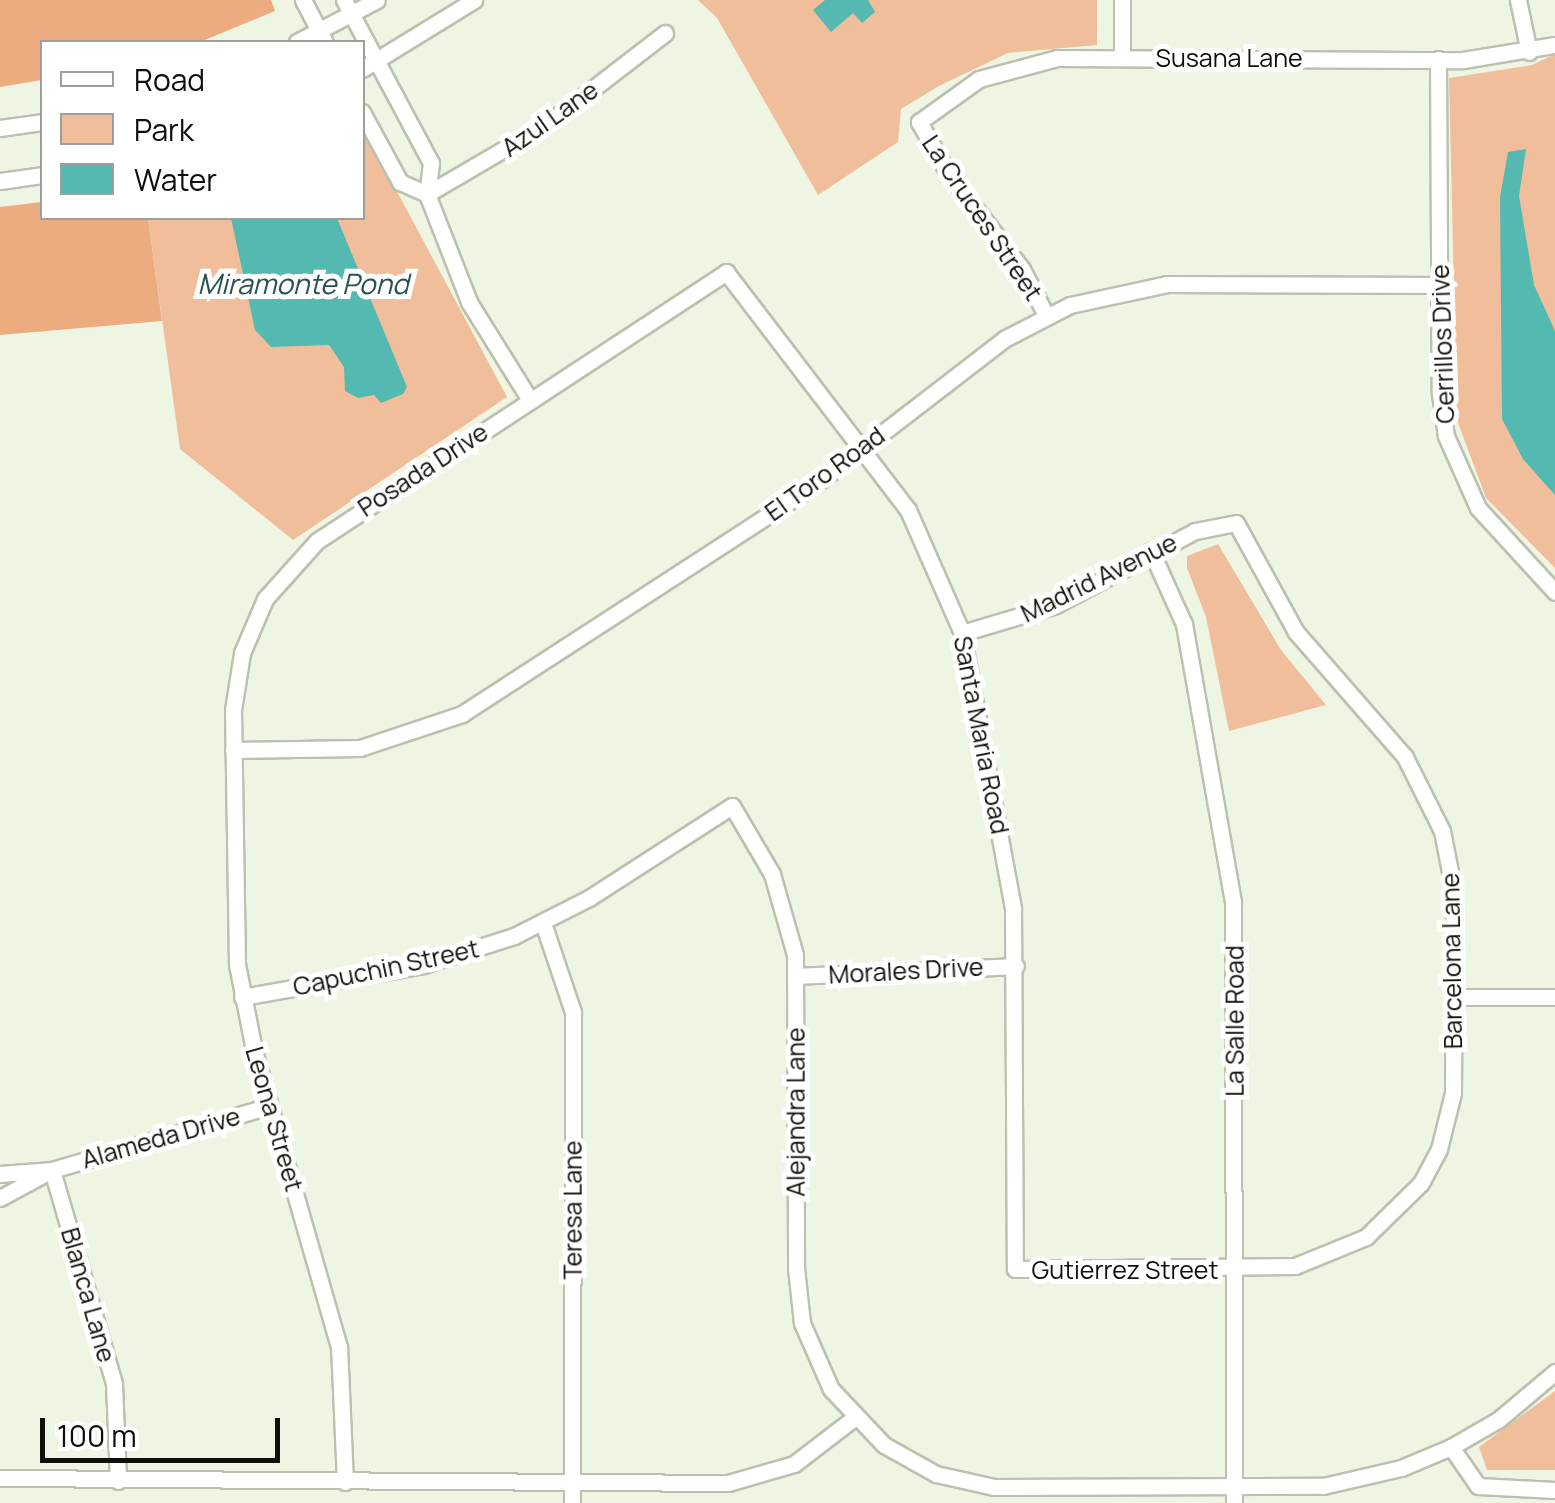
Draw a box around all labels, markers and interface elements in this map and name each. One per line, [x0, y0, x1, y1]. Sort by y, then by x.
legend [40, 40, 365, 220]
street label: Susana Lane [1155, 43, 1303, 73]
text: Road [134, 59, 205, 100]
street label: Azul Lane [496, 75, 604, 163]
text: Park [134, 109, 194, 150]
street label: La Cruces Street [916, 130, 1048, 306]
text: Water [134, 159, 217, 200]
street label: Cerrillos Drive [1425, 264, 1461, 424]
water label: Miramonte Pond [197, 266, 409, 300]
street label: Posada Drive [352, 417, 494, 523]
street label: El Toro Road [759, 421, 891, 527]
street label: Madrid Avenue [1016, 527, 1182, 629]
street label: Santa Maria Road [947, 634, 1015, 836]
street label: Barcelona Lane [1435, 873, 1469, 1049]
street label: Capuchin Street [290, 934, 482, 1002]
street label: La Salle Road [1220, 945, 1250, 1097]
street label: Morales Drive [828, 952, 984, 990]
street label: Alejandra Lane [781, 1027, 811, 1197]
street label: Leona Street [239, 1043, 309, 1195]
street label: Alameda Drive [78, 1101, 244, 1175]
street label: Teresa Lane [558, 1141, 588, 1279]
street label: Blanca Lane [54, 1224, 122, 1366]
street label: Gutierrez Street [1032, 1255, 1218, 1285]
scale bar [45, 1398, 285, 1460]
text: 100 m [57, 1415, 137, 1456]

